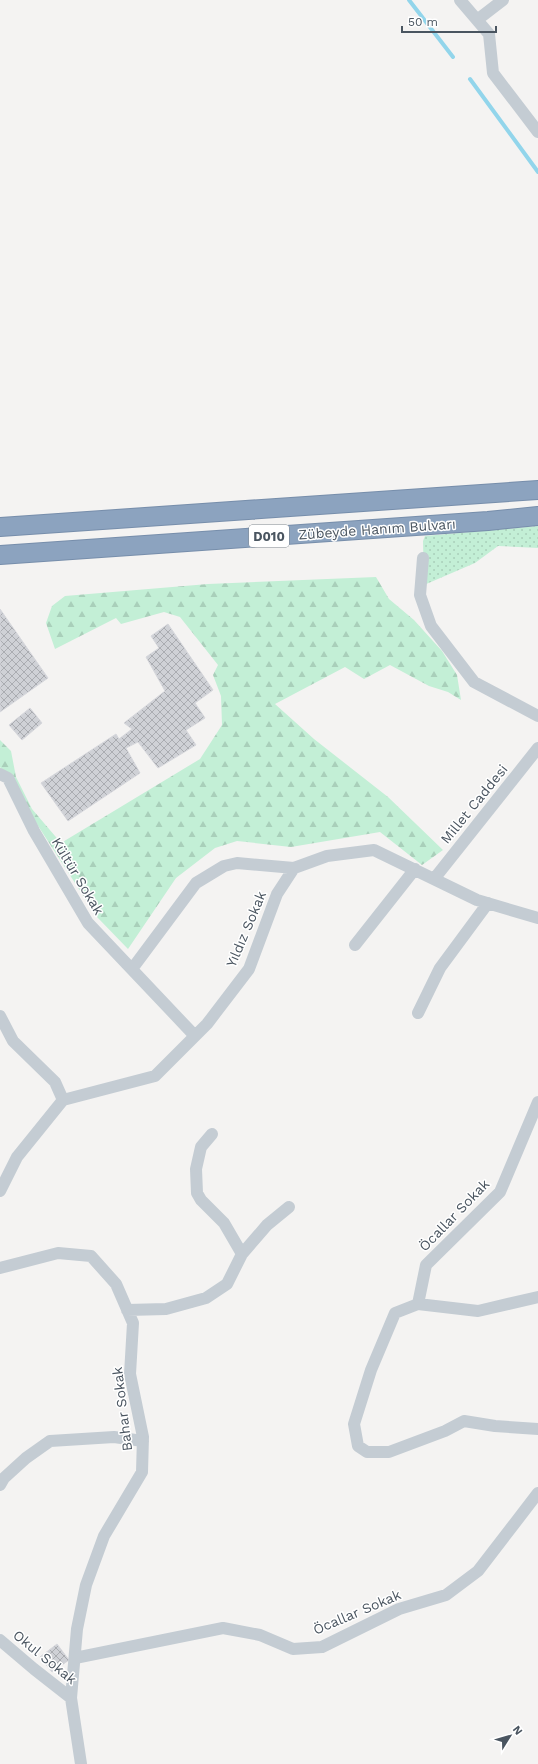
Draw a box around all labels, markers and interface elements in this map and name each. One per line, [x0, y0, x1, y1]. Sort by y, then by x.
scale bar [402, 8, 496, 34]
text: 50 m [408, 15, 438, 29]
street label: Zübeyde Hanım Bulvarı [298, 516, 456, 542]
road number: D010 [249, 525, 289, 547]
street label: Millet Caddesi [437, 761, 511, 847]
street label: Kültür Sokak [49, 835, 107, 918]
street label: Yıldız Sokak [223, 889, 269, 969]
street label: Öcallar Sokak [416, 1176, 492, 1254]
street label: Bahar Sokak [109, 1366, 135, 1452]
street label: Öcallar Sokak [311, 1586, 403, 1638]
street label: Okul Sokak [10, 1627, 80, 1687]
north arrow [490, 1716, 530, 1756]
text: N [510, 1723, 525, 1737]

